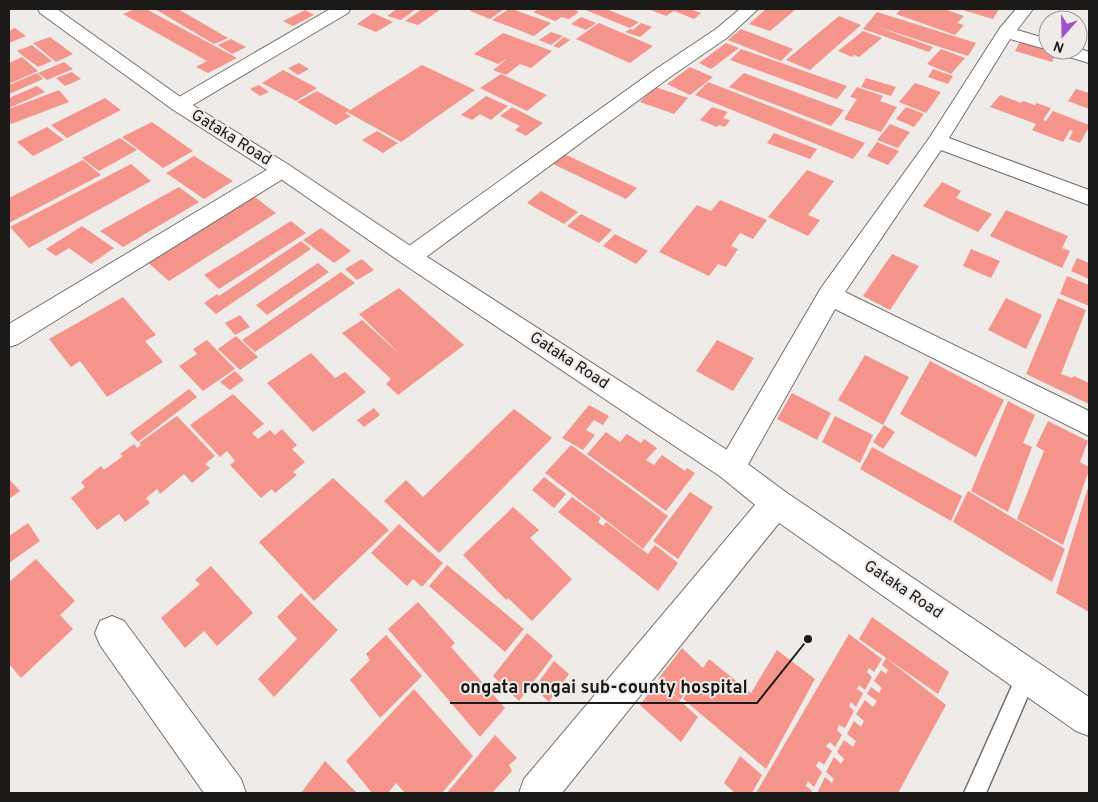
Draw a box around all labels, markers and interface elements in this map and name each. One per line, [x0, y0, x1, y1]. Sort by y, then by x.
north arrow [1038, 10, 1088, 60]
text: N [1051, 36, 1067, 56]
street label: Gataka Road [187, 105, 275, 171]
street label: Gataka Road [525, 328, 613, 394]
street label: Gataka Road [860, 556, 946, 624]
callout: ongata rongai sub-county hospital [450, 670, 757, 703]
text: ongata rongai sub-county hospital [460, 677, 748, 700]

